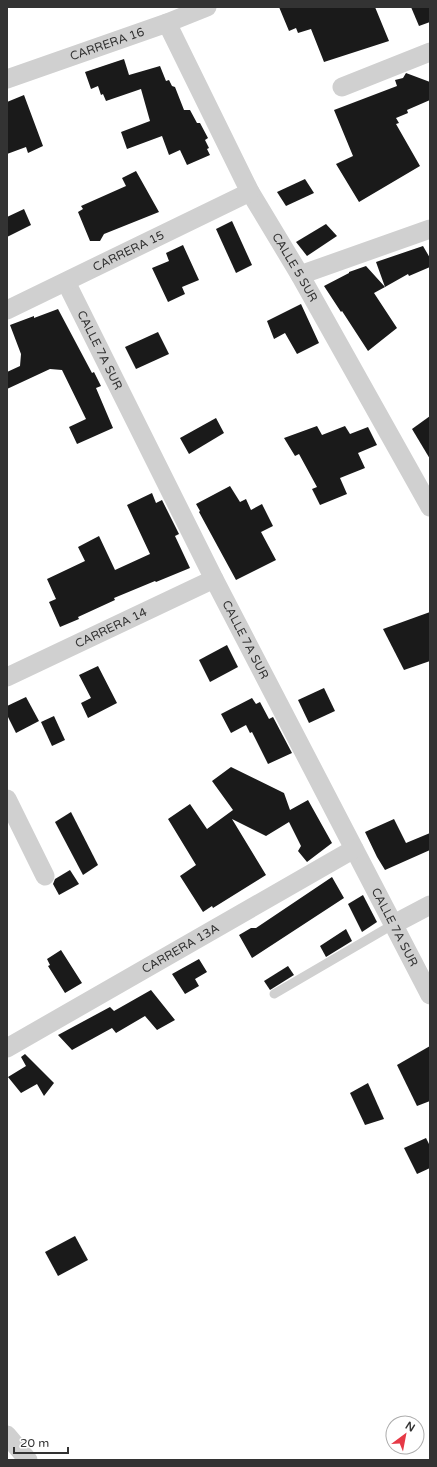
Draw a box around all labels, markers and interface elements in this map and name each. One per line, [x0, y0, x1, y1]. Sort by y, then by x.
street label: CARRERA 16 [68, 25, 146, 63]
street label: CARRERA 15 [90, 228, 166, 274]
street label: CALLE 5 SUR [269, 230, 321, 304]
street label: CALLE 7A SUR [74, 308, 125, 392]
street label: CALLE 7A SUR [219, 598, 272, 681]
street label: CARRERA 14 [73, 605, 149, 651]
street label: CALLE 7A SUR [369, 885, 421, 969]
street label: CARRERA 13A [139, 921, 222, 976]
north arrow [385, 1415, 425, 1455]
text: N [403, 1419, 417, 1435]
scale bar [14, 1429, 68, 1455]
text: 20 m [20, 1436, 49, 1450]

